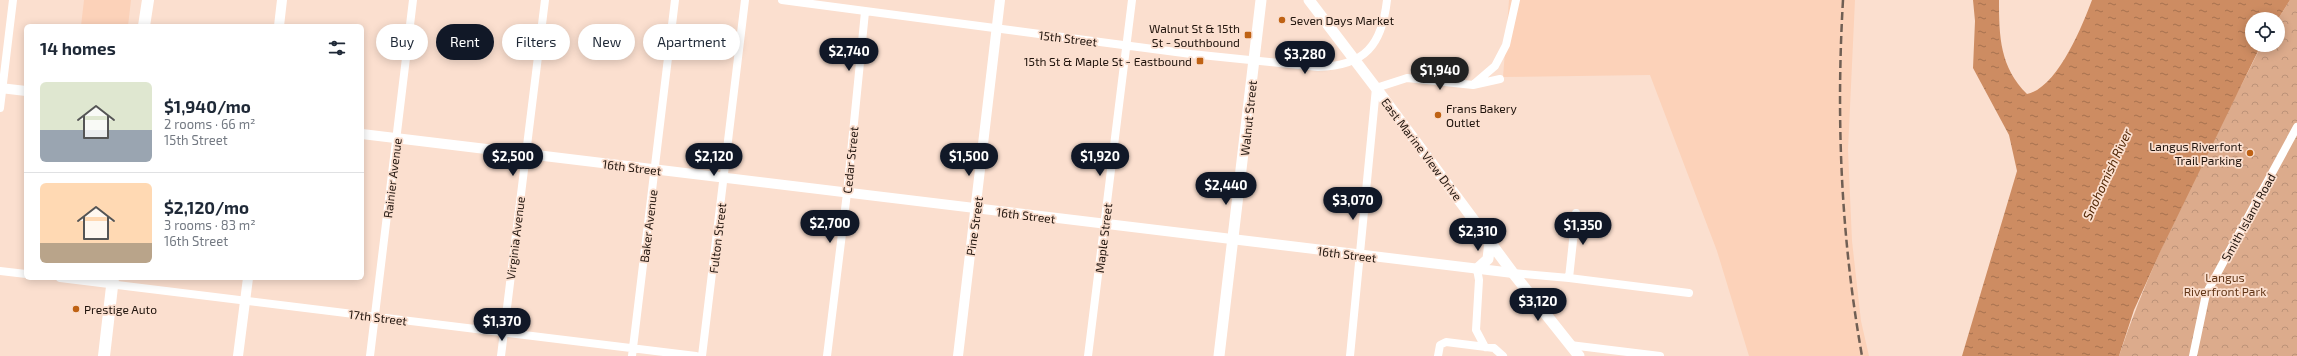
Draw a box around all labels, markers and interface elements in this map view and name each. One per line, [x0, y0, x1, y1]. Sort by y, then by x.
map controls [2245, 12, 2285, 52]
button: locate [2245, 12, 2285, 52]
place label: Seven Days Market [1290, 13, 1394, 27]
marker: Seven Days Market [1277, 15, 1287, 25]
place label: Walnut St & 15th St - Southbound [1149, 21, 1240, 49]
chip: Buy [376, 24, 428, 60]
chip: Rent [436, 24, 494, 60]
chip: Filters [502, 24, 570, 60]
chip: New [578, 24, 635, 60]
chip: Apartment [643, 24, 740, 60]
street label: 15th Street [1038, 27, 1098, 49]
marker: Walnut St & 15th St - Southbound [1243, 30, 1253, 40]
icon: filters [326, 37, 348, 59]
text: 14 homes [40, 38, 116, 58]
pin: $2,740 [816, 38, 882, 72]
pin: $3,280 [1272, 41, 1338, 75]
text: $2,740 [828, 43, 870, 59]
text: $3,280 [1284, 46, 1326, 62]
place label: 15th St & Maple St - Eastbound [1024, 54, 1192, 68]
marker: 15th St & Maple St - Eastbound [1195, 56, 1205, 66]
pin: $1,940 [1407, 57, 1473, 91]
text: $1,940 [1420, 62, 1460, 78]
street label: Walnut Street [1237, 79, 1259, 156]
street label: East Marine View Drive [1379, 95, 1465, 203]
text: $1,940/mo [164, 96, 251, 116]
icon: home [72, 98, 120, 146]
place label: Frans Bakery Outlet [1446, 101, 1518, 129]
marker: Frans Bakery Outlet [1433, 110, 1443, 120]
text: 2 rooms · 66 m² [164, 116, 255, 132]
street label: Cedar Street [840, 125, 861, 194]
water label: Snohomish River [2079, 125, 2135, 222]
text: 15th Street [164, 132, 228, 148]
street label: Rainier Avenue [380, 137, 404, 219]
place label: Langus Riverfont Trail Parking [2149, 139, 2242, 167]
pin: $2,500 [480, 143, 546, 177]
pin: $2,120 [681, 143, 747, 177]
pin: $1,500 [936, 143, 1002, 177]
pin: $1,920 [1067, 143, 1133, 177]
text: $2,500 [492, 148, 534, 164]
text: $2,120 [694, 148, 734, 164]
text: $1,500 [949, 148, 989, 164]
text: $1,920 [1080, 148, 1120, 164]
marker: Langus Riverfont Trail Parking [2245, 148, 2255, 158]
street label: 16th Street [602, 156, 663, 178]
street label: Smith Island Road [2218, 171, 2278, 263]
pin: $2,440 [1193, 172, 1259, 206]
text: $2,440 [1205, 177, 1247, 193]
pin: $3,070 [1320, 187, 1386, 221]
street label: Baker Avenue [637, 189, 659, 263]
text: $3,070 [1332, 192, 1374, 208]
street label: Pine Street [963, 195, 985, 256]
street label: Virginia Avenue [503, 196, 527, 280]
text: $2,120/mo [164, 197, 249, 217]
icon: home [72, 199, 120, 247]
street label: Fulton Street [706, 201, 728, 274]
street label: Maple Street [1092, 202, 1114, 274]
street label: 16th Street [996, 204, 1057, 226]
pin: $2,700 [797, 210, 863, 244]
pin: $1,350 [1550, 212, 1616, 246]
text: $2,700 [809, 215, 851, 231]
text: 3 rooms · 83 m² [164, 217, 256, 233]
text: $1,350 [1563, 217, 1603, 233]
pin: $2,310 [1445, 218, 1511, 252]
text: $2,310 [1458, 223, 1498, 239]
text: 16th Street [164, 233, 228, 249]
street label: 16th Street [1317, 243, 1378, 265]
park label: Langus Riverfront Park [2184, 270, 2266, 298]
pin: $3,120 [1505, 288, 1571, 322]
text: $3,120 [1519, 293, 1557, 309]
place label: Prestige Auto [84, 302, 157, 316]
marker: Prestige Auto [71, 304, 81, 314]
street label: 17th Street [348, 306, 408, 328]
pin: $1,370 [469, 308, 535, 342]
text: $1,370 [483, 313, 521, 329]

